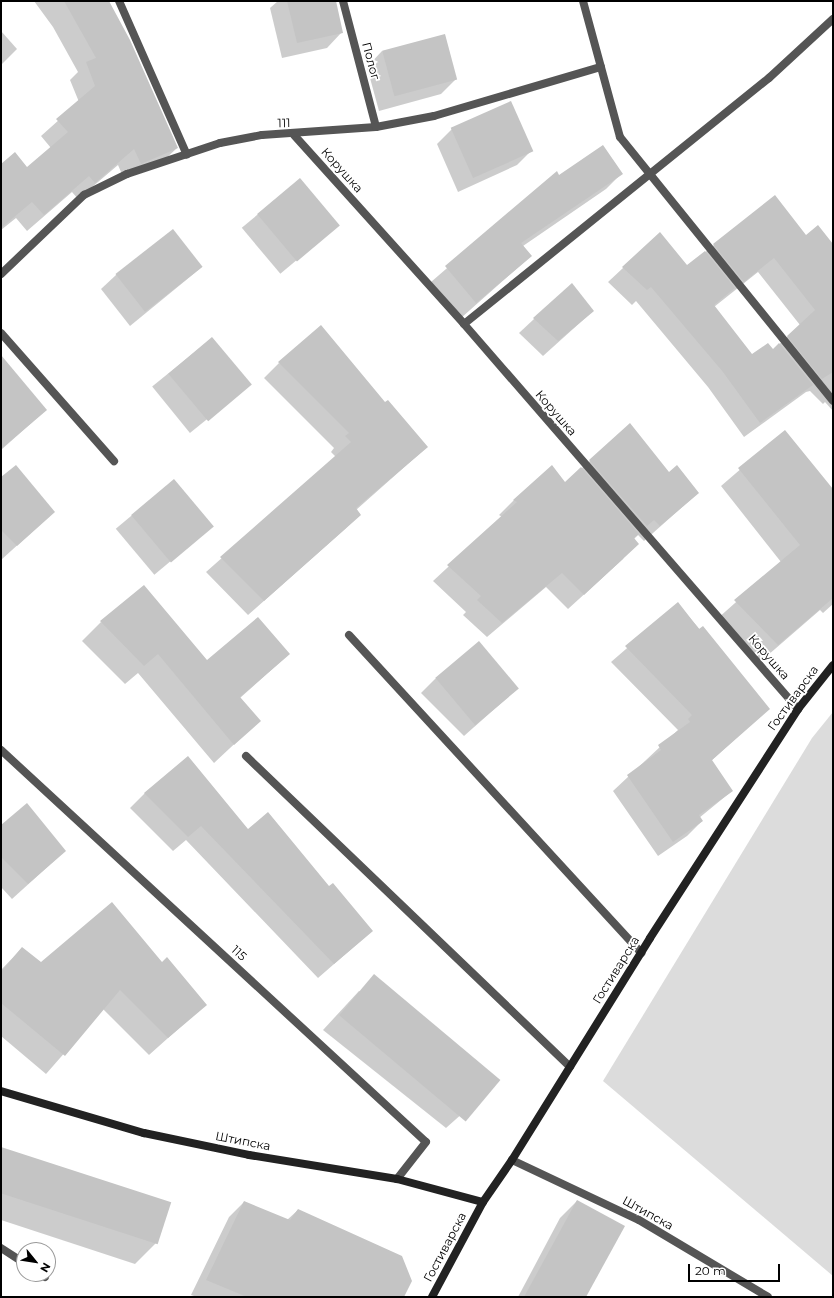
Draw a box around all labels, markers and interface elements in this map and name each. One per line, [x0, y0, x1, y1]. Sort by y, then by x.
street label: Полог [359, 41, 383, 81]
street label: 111 [277, 116, 291, 130]
street label: Корушка [318, 145, 366, 195]
street label: Корушка [532, 387, 580, 439]
street label: Корушка [745, 631, 793, 683]
street label: Гостиварска [765, 663, 821, 733]
street label: Гостиварска [590, 934, 642, 1006]
street label: 115 [228, 942, 250, 964]
street label: Штипска [214, 1129, 272, 1153]
street label: Штипска [620, 1193, 676, 1233]
street label: Гостиварска [421, 1210, 469, 1284]
north arrow [16, 1242, 56, 1282]
scale bar [690, 1256, 782, 1282]
text: N [37, 1260, 54, 1275]
text: 20 m [695, 1263, 726, 1278]

